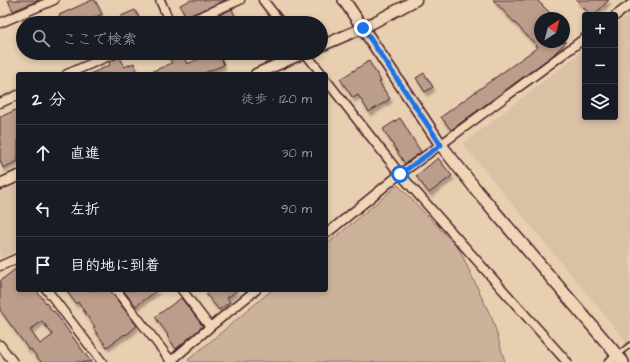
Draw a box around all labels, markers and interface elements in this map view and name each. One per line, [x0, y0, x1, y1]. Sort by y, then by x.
north arrow [534, 12, 570, 48]
map controls [582, 12, 618, 120]
button: + [582, 12, 618, 48]
search box [16, 16, 328, 60]
route end [354, 19, 372, 37]
icon: search [30, 27, 52, 49]
text: ここで検索 [62, 29, 137, 50]
button: − [582, 48, 618, 84]
button: layers [582, 84, 618, 120]
text: 2 分 [32, 88, 66, 112]
text: 徒歩 · 120 m [241, 90, 312, 108]
icon: ahead [32, 142, 54, 164]
text: 直進 [70, 143, 100, 164]
text: 30 m [282, 144, 312, 162]
route start [391, 165, 409, 183]
icon: left [32, 198, 54, 220]
text: 左折 [70, 199, 100, 220]
text: 90 m [281, 200, 312, 218]
icon: arrive [32, 254, 54, 276]
text: 目的地に到着 [70, 255, 160, 276]

